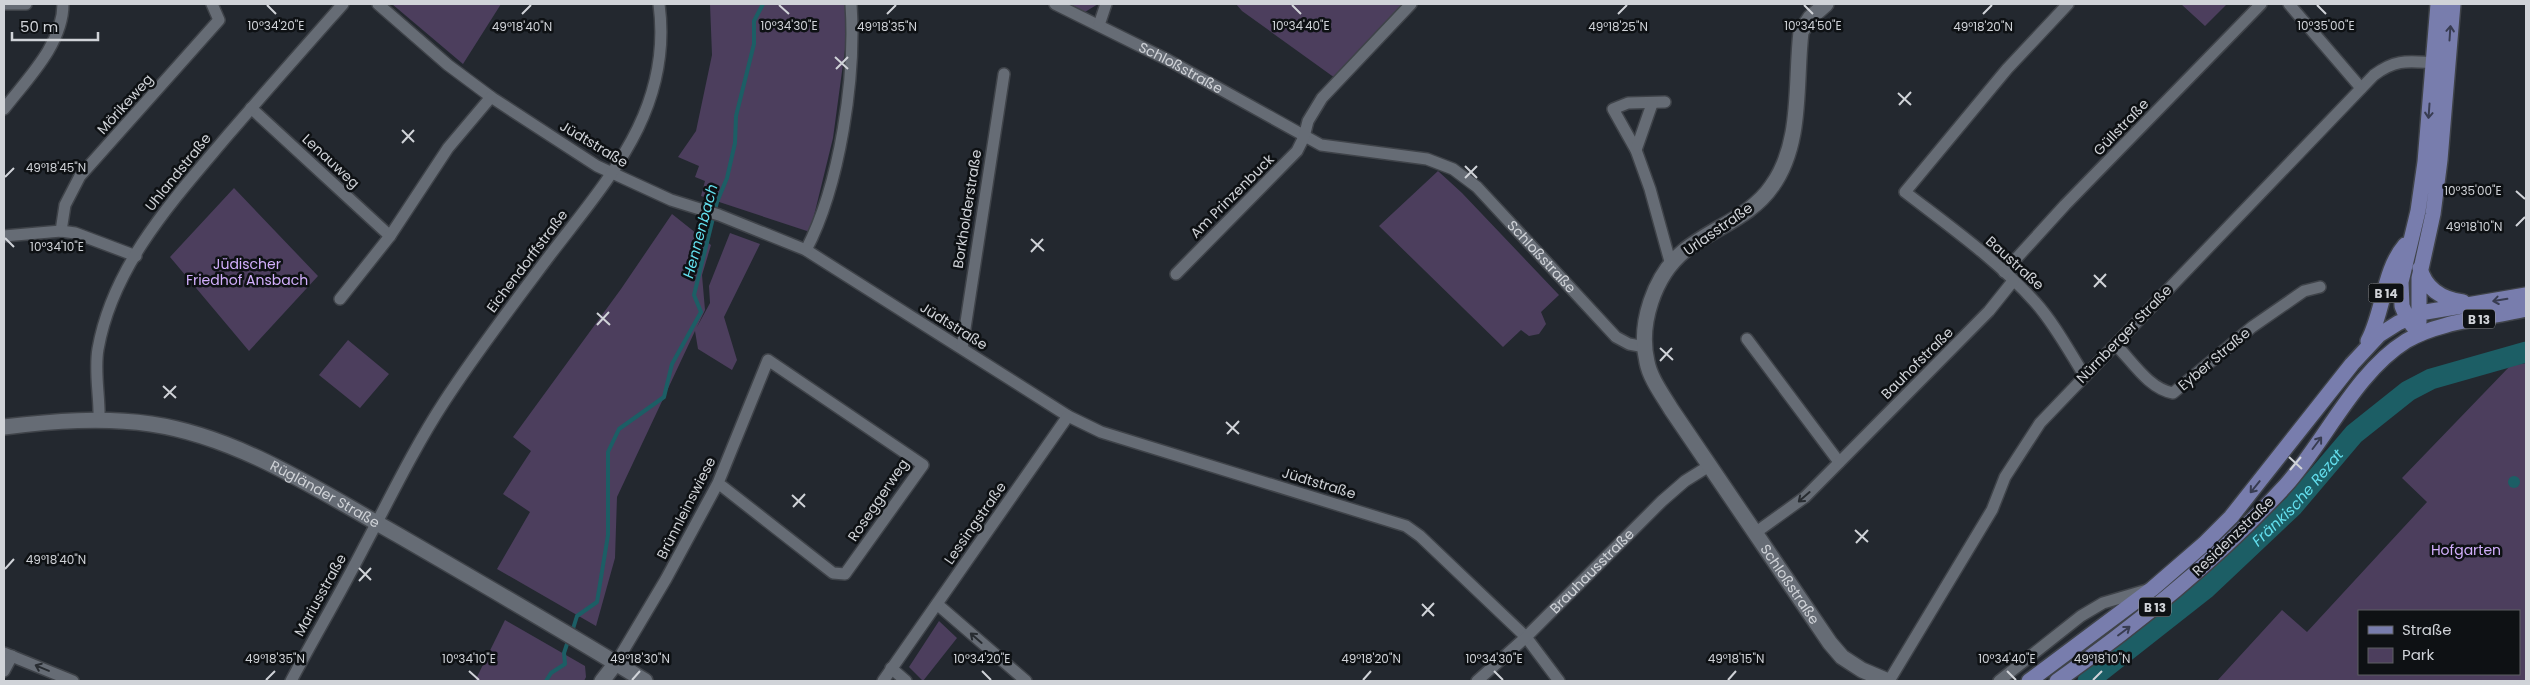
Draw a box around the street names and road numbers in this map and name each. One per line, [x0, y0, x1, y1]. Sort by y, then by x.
street label: Schloßstraße [1135, 37, 1227, 99]
street label: Mörikeweg [92, 69, 158, 139]
street label: Güllstraße [2089, 94, 2153, 160]
street label: Jüdtstraße [556, 116, 632, 172]
street label: Uhlandstraße [140, 129, 216, 215]
street label: Lenauweg [298, 129, 364, 193]
street label: Borkholderstraße [948, 148, 986, 270]
street label: Am Prinzenbuck [1186, 149, 1279, 242]
street label: Urlasstraße [1679, 198, 1757, 260]
street label: Eichendorffstraße [482, 205, 572, 316]
street label: Schloßstraße [1503, 216, 1581, 298]
street label: Baustraße [1981, 231, 2049, 295]
street label: Nürnberger Straße [2072, 280, 2176, 388]
road number: B 14 [2368, 284, 2404, 302]
street label: Jüdtstraße [916, 297, 992, 355]
road number: B 13 [2463, 310, 2495, 328]
street label: Bauhofstraße [1876, 322, 1958, 404]
street label: Eyber Straße [2174, 323, 2255, 395]
street label: Brünnleinswiese [652, 453, 721, 562]
street label: Rügländer Straße [267, 455, 384, 533]
street label: Roseggerweg [843, 455, 913, 545]
street label: Jüdtstraße [1280, 462, 1359, 504]
street label: Lessingstraße [939, 477, 1011, 568]
street label: Residenzstraße [2188, 492, 2279, 580]
street label: Brauhausstraße [1545, 524, 1639, 618]
street label: Schloßstraße [1756, 540, 1825, 628]
street label: Mariusstraße [289, 550, 351, 640]
road number: B 13 [2139, 598, 2171, 616]

